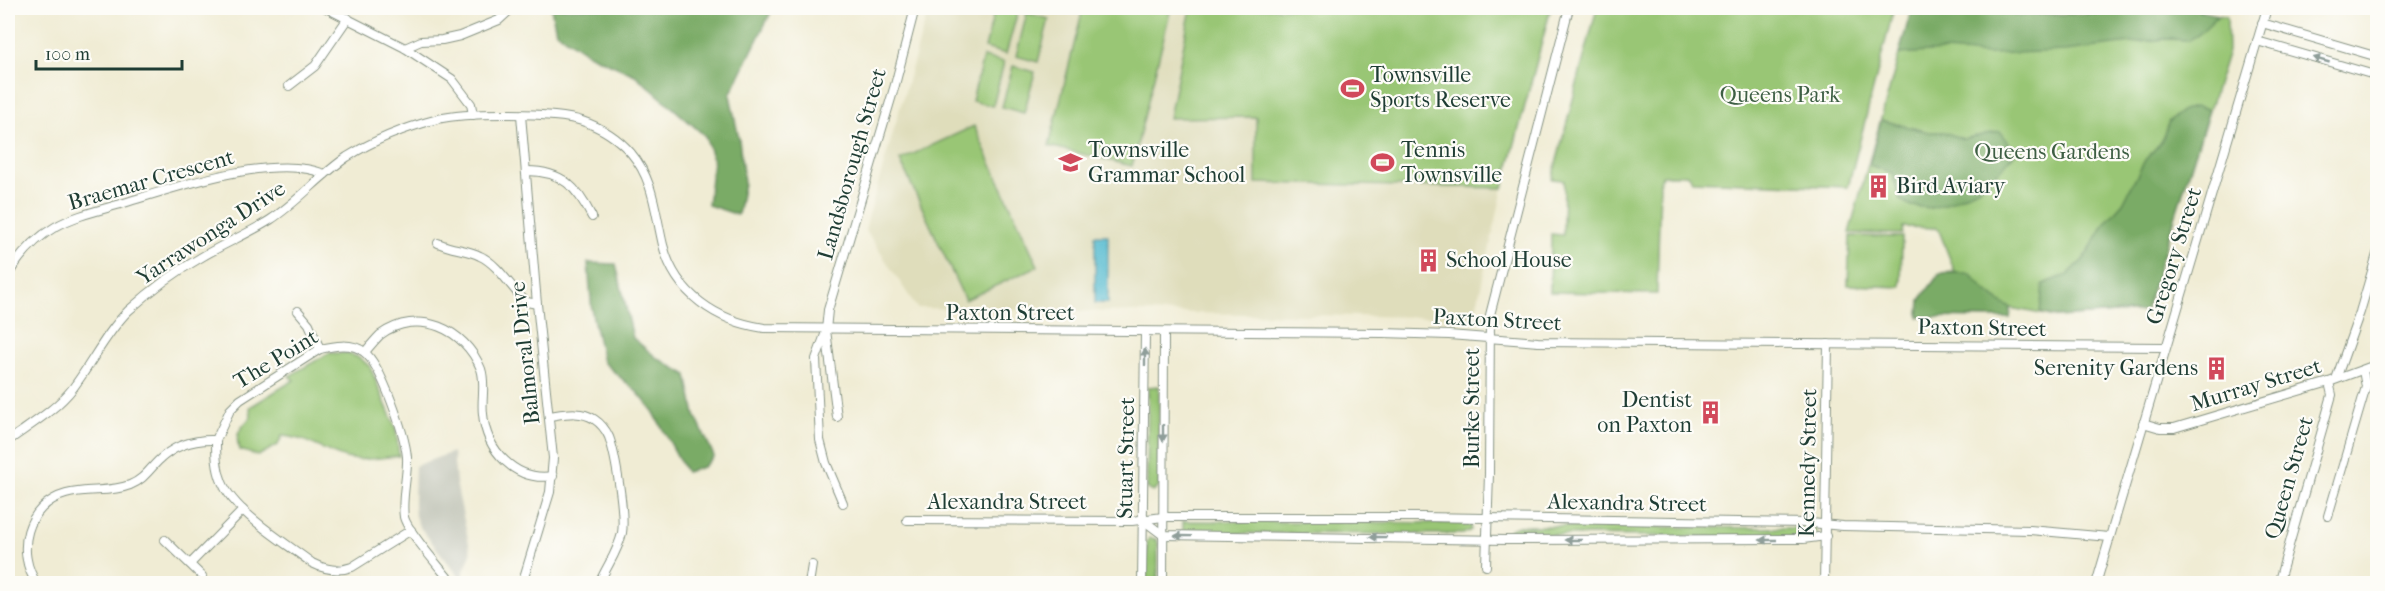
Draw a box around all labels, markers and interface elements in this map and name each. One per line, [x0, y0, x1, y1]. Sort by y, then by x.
scale bar [36, 33, 182, 71]
text: 100 m [45, 44, 90, 65]
one-way arrow [2312, 55, 2330, 64]
place label: Townsville Sports Reserve [1370, 62, 1511, 113]
street label: Landsborough Street [812, 65, 892, 263]
sports icon: Townsville Sports Reserve [1339, 75, 1365, 101]
park label: Queens Park [1720, 82, 1841, 108]
place label: Townsville Grammar School [1088, 137, 1245, 188]
place label: Tennis Townsville [1401, 137, 1502, 188]
park label: Queens Gardens [1974, 139, 2130, 165]
street label: Braemar Crescent [65, 144, 237, 216]
school or university icon: Townsville Grammar School [1057, 150, 1083, 176]
sports icon: Tennis Townsville [1370, 150, 1396, 176]
building icon: Bird Aviary [1865, 173, 1891, 199]
place label: Bird Aviary [1896, 173, 2006, 199]
street label: Yarrawonga Drive [131, 175, 290, 291]
street label: Gregory Street [2141, 184, 2207, 328]
building icon: School House [1415, 247, 1441, 273]
place label: School House [1446, 247, 1572, 273]
street label: Balmoral Drive [505, 280, 545, 426]
street label: Paxton Street [945, 300, 1075, 326]
street label: Paxton Street [1432, 304, 1562, 336]
street label: Paxton Street [1917, 314, 2047, 342]
street label: The Point [229, 324, 323, 394]
one-way arrow [1140, 348, 1149, 367]
street label: Burke Street [1459, 348, 1485, 468]
street label: Murray Street [2187, 353, 2325, 417]
place label: Serenity Gardens [2034, 355, 2198, 381]
building icon: Serenity Gardens [2203, 355, 2229, 381]
place label: Dentist on Paxton [1597, 387, 1692, 438]
street label: Kennedy Street [1794, 388, 1822, 538]
street label: Stuart Street [1112, 397, 1140, 519]
building icon: Dentist on Paxton [1697, 400, 1723, 426]
street label: Queen Street [2259, 413, 2319, 542]
one-way arrow [1159, 424, 1168, 443]
street label: Alexandra Street [926, 489, 1087, 515]
street label: Alexandra Street [1546, 489, 1707, 517]
one-way arrow [1174, 531, 1193, 541]
one-way arrow [1369, 532, 1388, 542]
one-way arrow [1564, 535, 1583, 545]
one-way arrow [1759, 535, 1778, 545]

